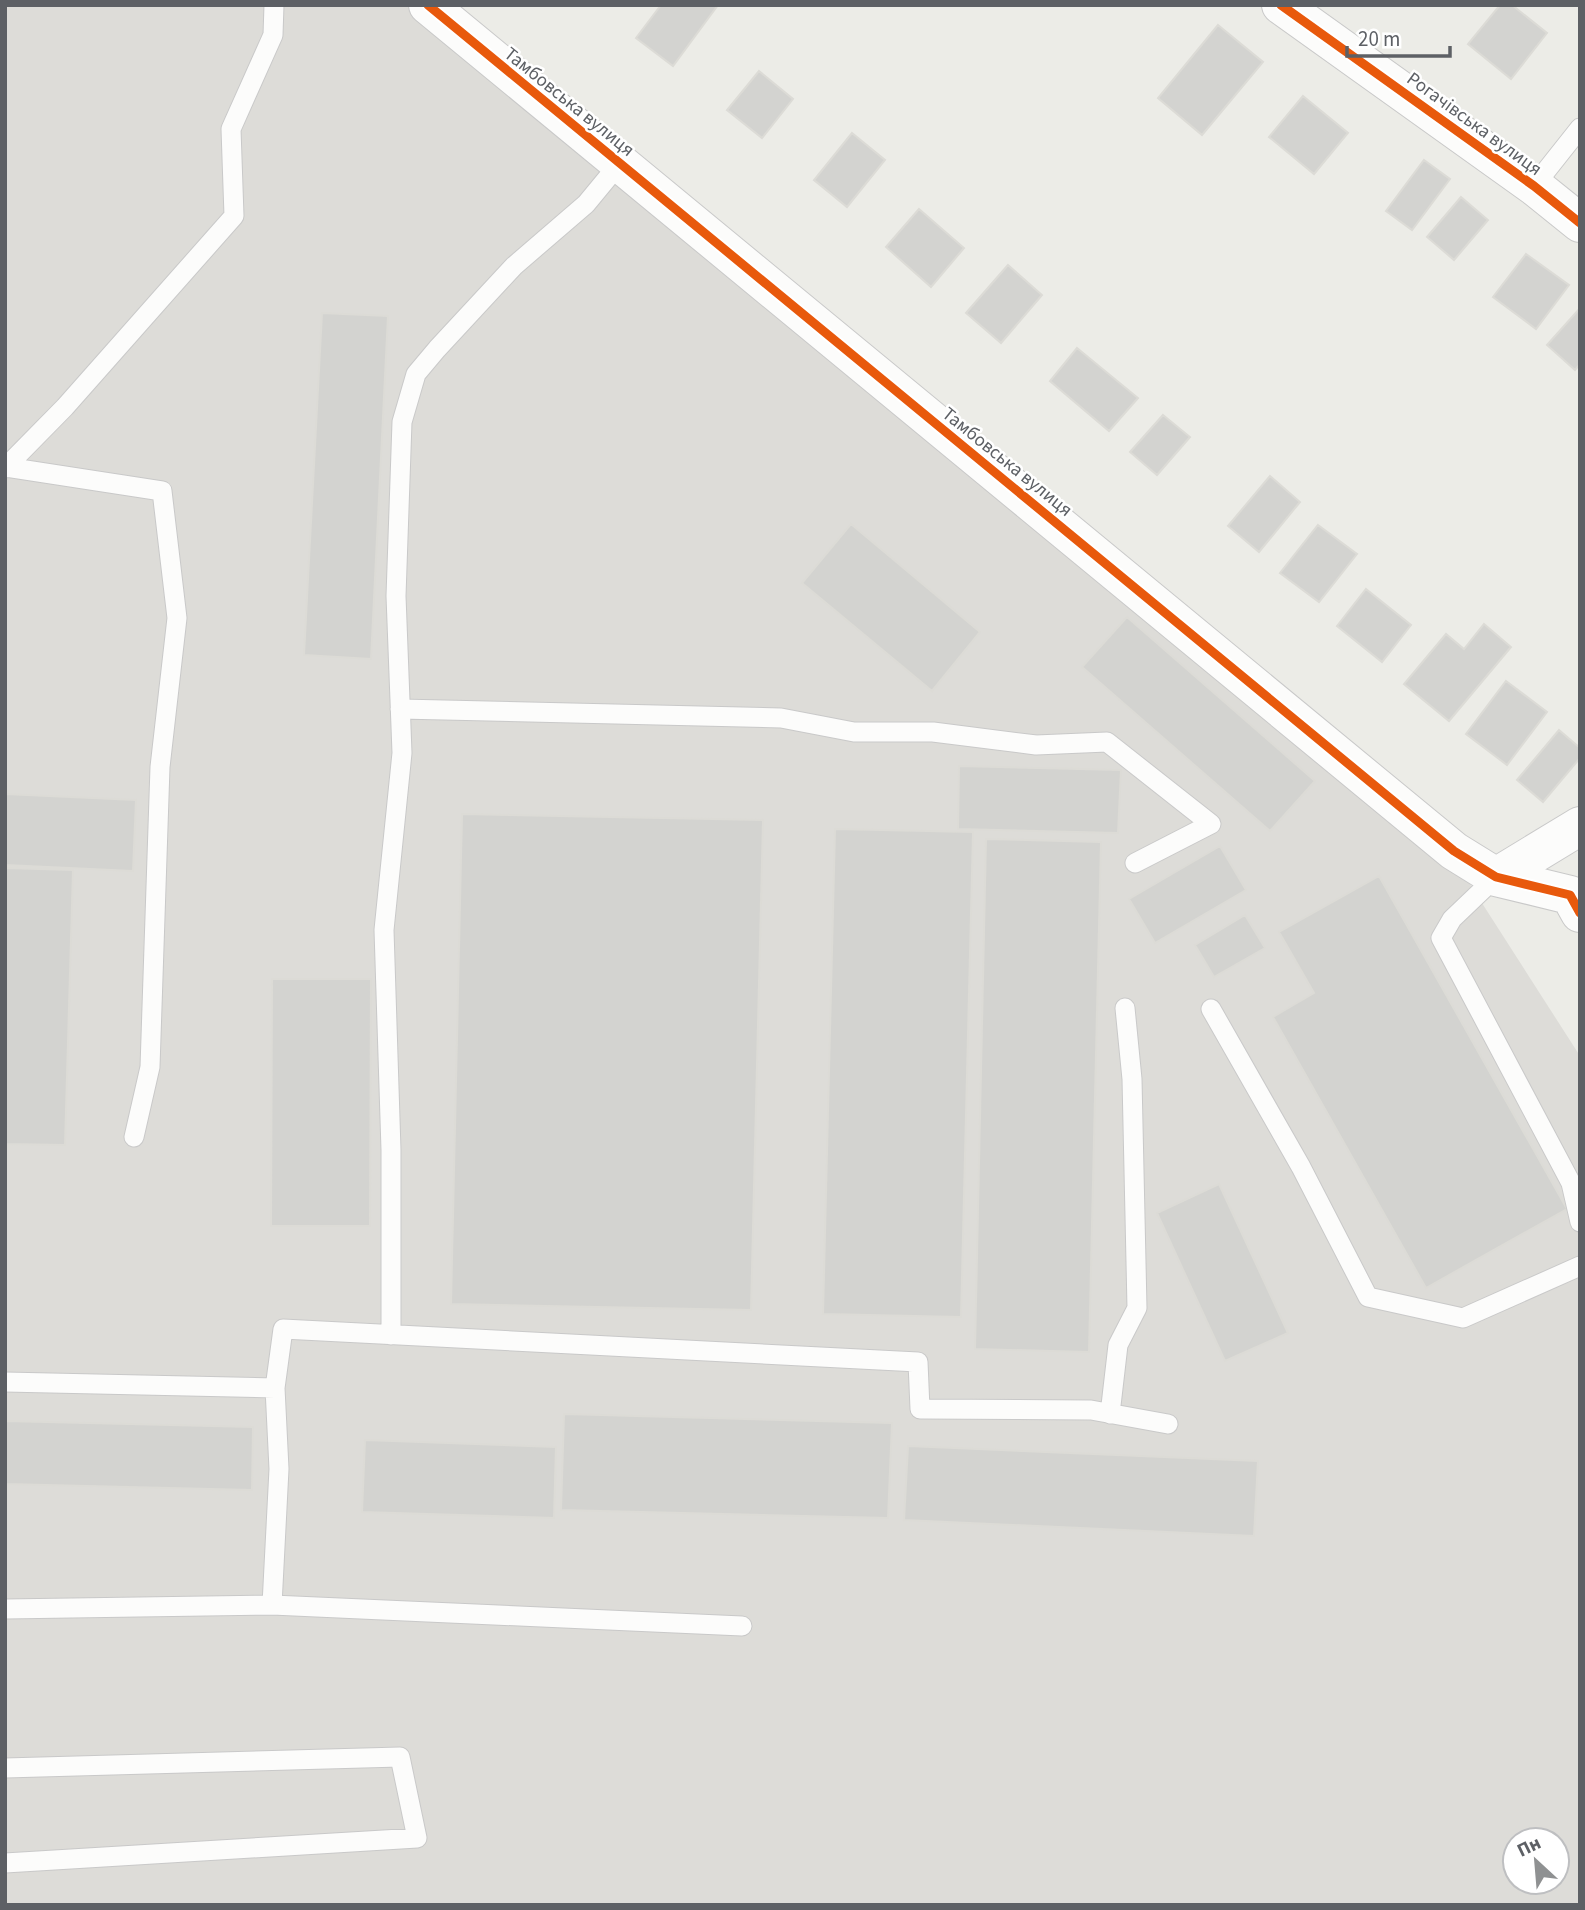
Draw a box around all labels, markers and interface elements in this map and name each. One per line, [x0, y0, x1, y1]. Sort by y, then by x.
scale bar [1347, 14, 1450, 58]
text: 20 m [1358, 24, 1400, 54]
street label: Тамбовська вулиця [498, 41, 640, 163]
street label: Рогачівська вулиця [1401, 66, 1547, 183]
street label: Тамбовська вулиця [936, 401, 1078, 523]
north arrow [1501, 1826, 1571, 1896]
text: Пн [1513, 1830, 1546, 1864]

